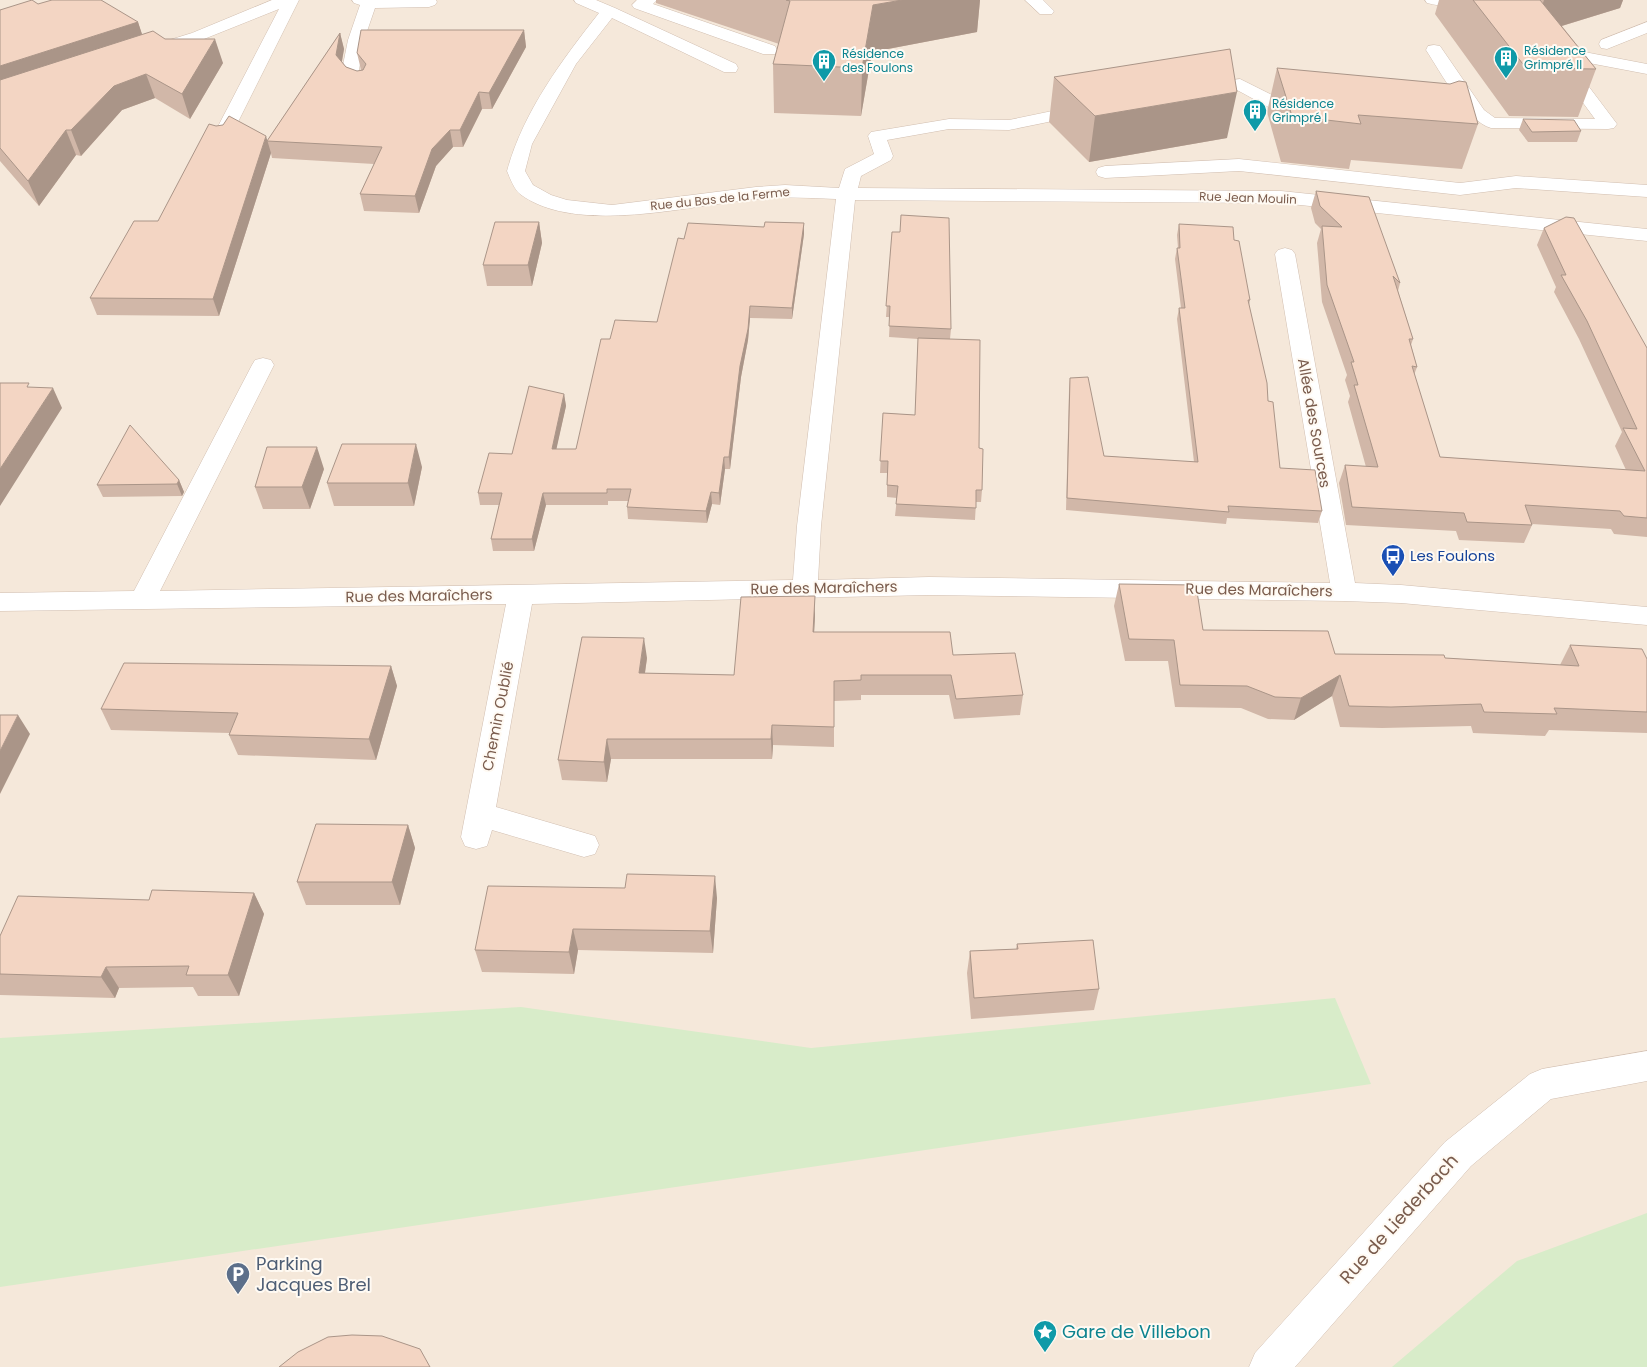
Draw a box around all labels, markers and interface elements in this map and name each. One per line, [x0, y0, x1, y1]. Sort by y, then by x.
place label: Résidence Grimpré II [1524, 42, 1586, 73]
place label: Résidence des Foulons [842, 45, 913, 76]
building icon: Résidence Grimpré II [1493, 45, 1519, 79]
building icon: Résidence des Foulons [811, 48, 837, 82]
place label: Résidence Grimpré I [1272, 95, 1334, 126]
building icon: Résidence Grimpré I [1242, 98, 1268, 132]
street label: Rue du Bas de la Ferme [649, 183, 791, 214]
street label: Rue Jean Moulin [1199, 187, 1297, 208]
street label: Allée des Sources [1293, 356, 1336, 490]
bus stop icon: Les Foulons [1380, 543, 1406, 577]
place label: Les Foulons [1410, 545, 1495, 566]
street label: Rue des Maraîchers [750, 576, 898, 599]
street label: Rue des Maraîchers [1185, 578, 1333, 601]
street label: Rue des Maraîchers [345, 584, 493, 607]
street label: Chemin Oublié [477, 659, 518, 773]
street label: Rue de Liederbach [1334, 1148, 1464, 1289]
place label: Parking Jacques Brel [256, 1251, 371, 1297]
parking icon: Parking Jacques Brel [225, 1261, 251, 1295]
place icon: Gare de Villebon [1032, 1319, 1058, 1353]
place label: Gare de Villebon [1062, 1319, 1211, 1344]

